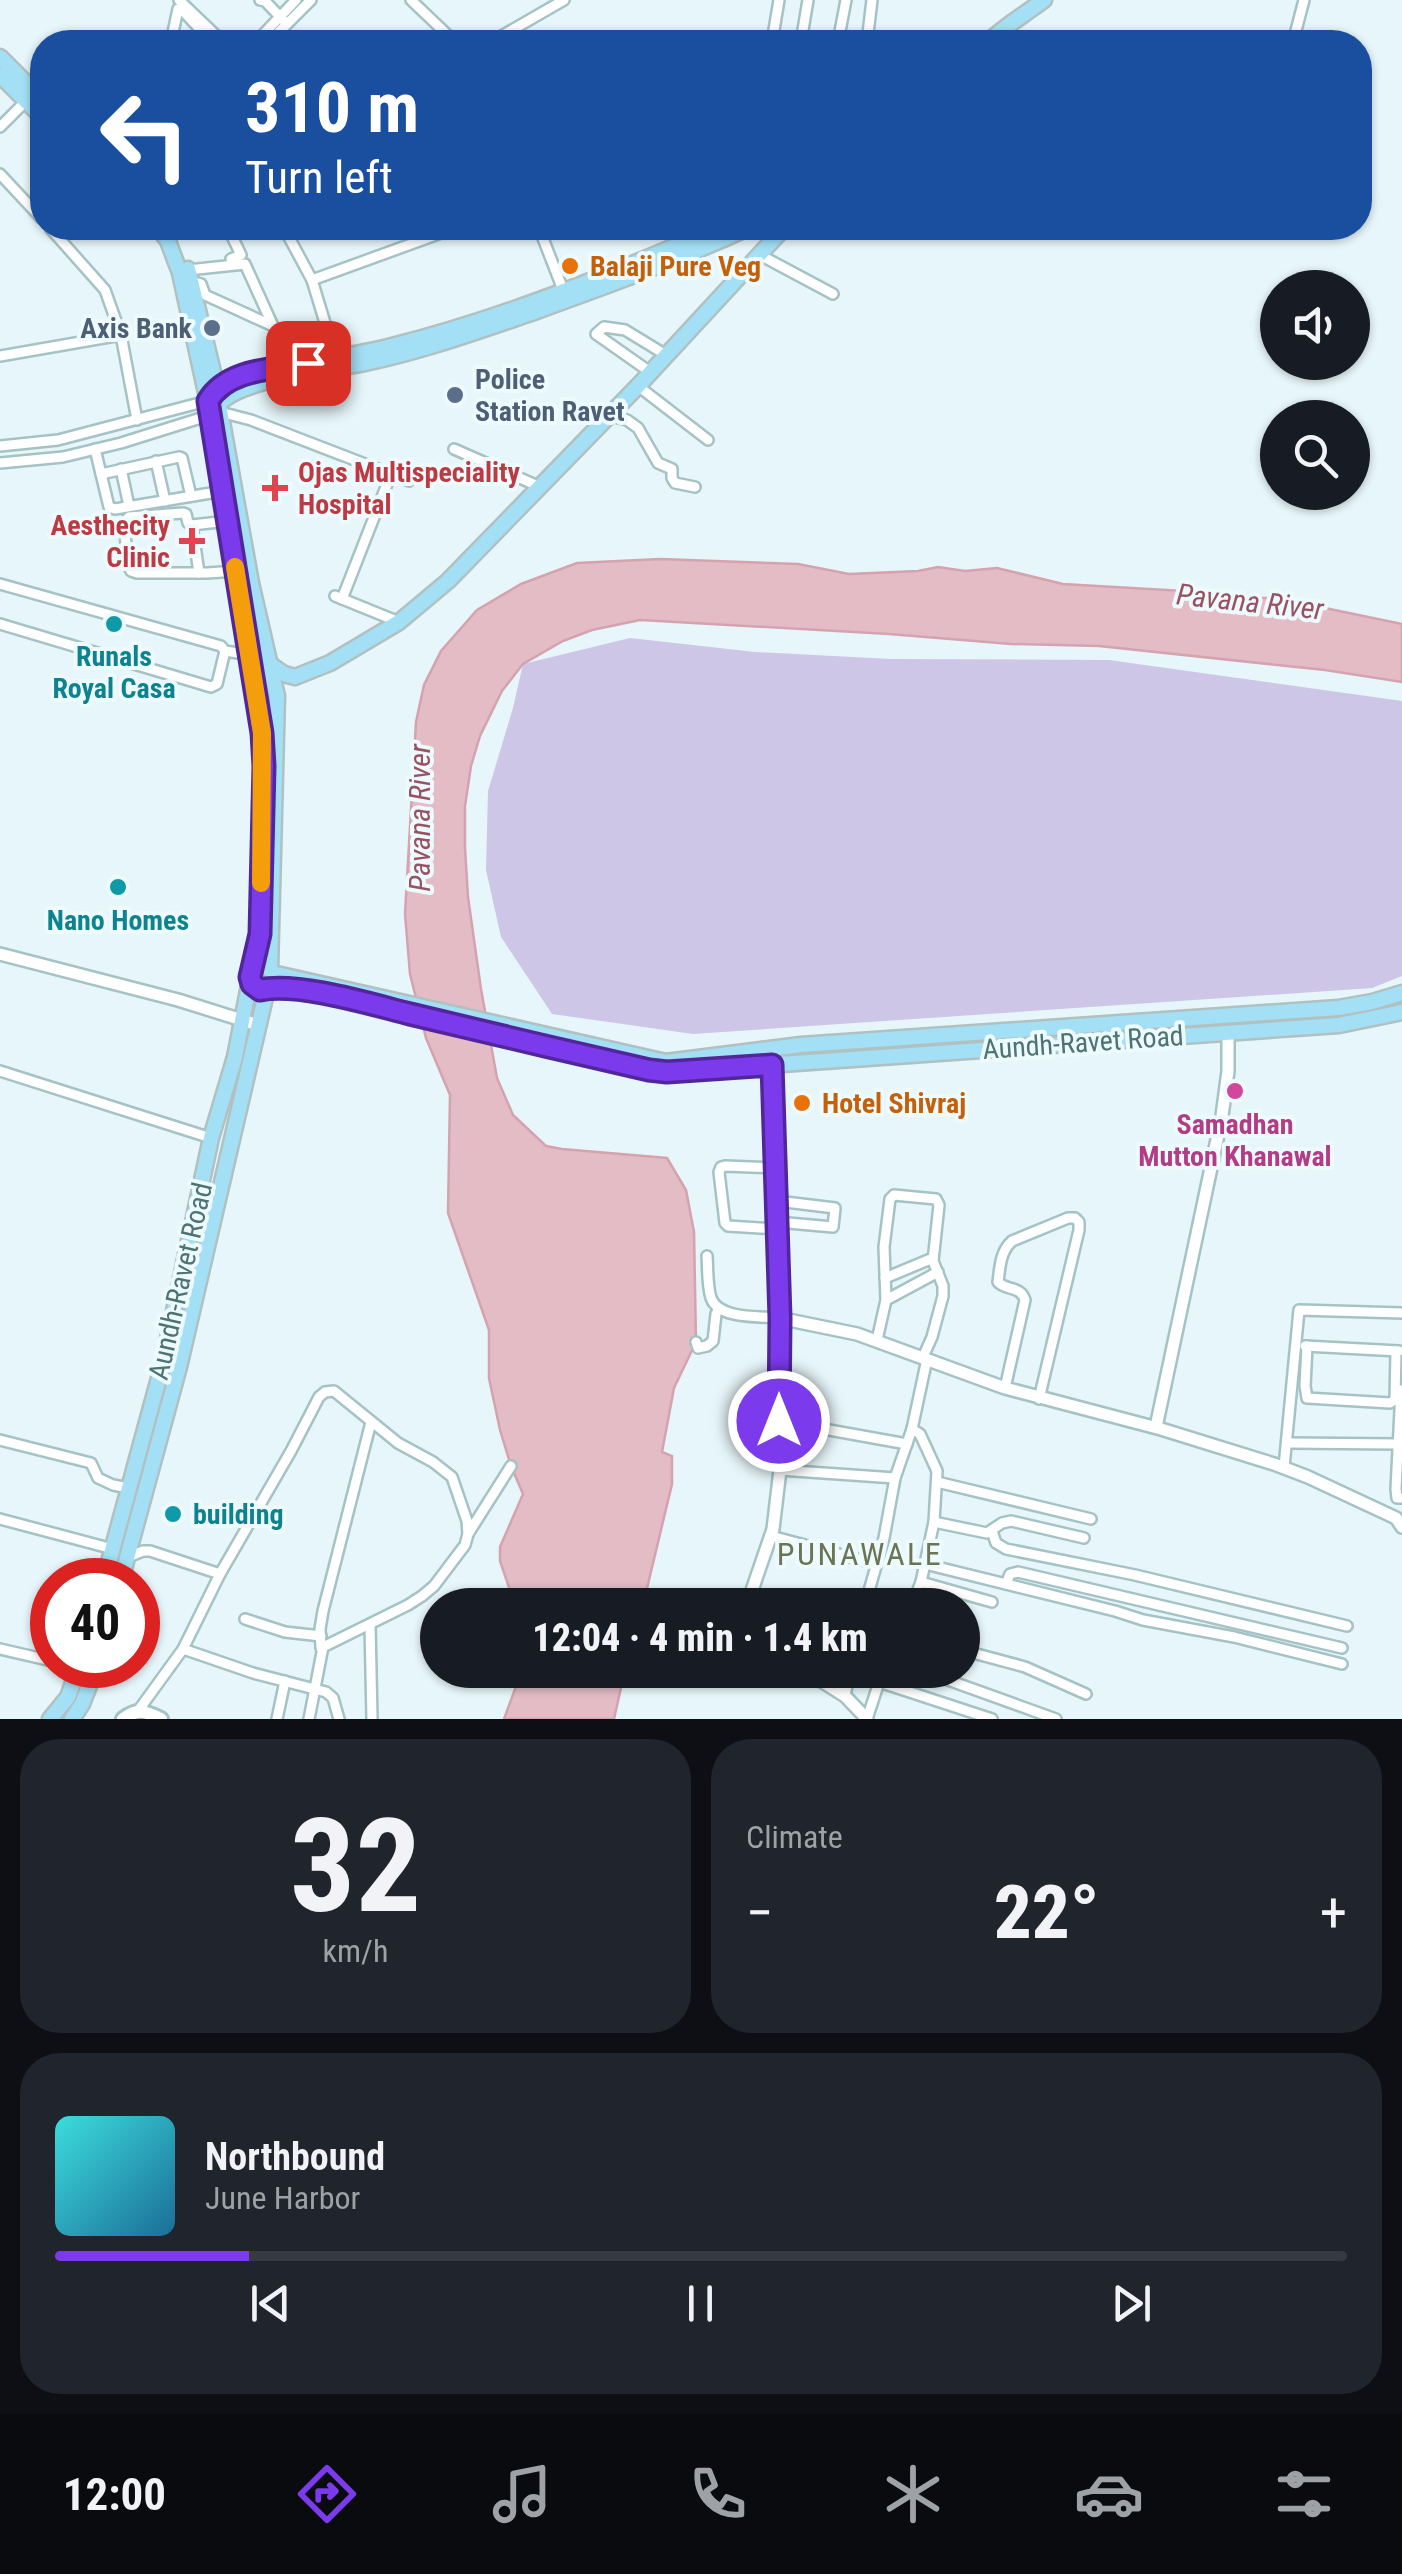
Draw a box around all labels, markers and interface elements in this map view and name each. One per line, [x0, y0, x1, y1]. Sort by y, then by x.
text: 310 m [245, 67, 419, 149]
icon: left [80, 70, 210, 200]
text: Turn left [245, 151, 393, 204]
place label: Balaji Pure Veg [590, 250, 761, 283]
marker: Balaji Pure Veg [559, 255, 581, 277]
map controls [1260, 270, 1370, 510]
button: sound [1260, 270, 1370, 380]
place label: Axis Bank [80, 312, 193, 345]
marker: Axis Bank [201, 317, 223, 339]
pin [266, 321, 351, 406]
icon: arrive [281, 336, 336, 391]
place label: Police Station Ravet [475, 363, 625, 428]
marker: Police Station Ravet [444, 384, 466, 406]
button: search [1260, 400, 1370, 510]
place label: Ojas Multispeciality Hospital [298, 456, 521, 521]
marker: Ojas Multispeciality Hospital [262, 475, 288, 501]
place label: Aesthecity Clinic [50, 509, 171, 574]
marker: Aesthecity Clinic [179, 528, 205, 554]
water label: Pavana River [1175, 576, 1326, 627]
marker: Runals Royal Casa [103, 613, 125, 635]
place label: Runals Royal Casa [52, 640, 176, 705]
water label: Pavana River [402, 743, 437, 892]
marker: Nano Homes [107, 876, 129, 898]
place label: Nano Homes [47, 904, 189, 937]
street label: Aundh-Ravet Road [981, 1019, 1185, 1066]
marker: Samadhan Mutton Khanawal [1224, 1080, 1246, 1102]
place label: Hotel Shivraj [822, 1087, 966, 1120]
marker: Hotel Shivraj [791, 1092, 813, 1114]
place label: Samadhan Mutton Khanawal [1138, 1108, 1332, 1173]
street label: Aundh-Ravet Road [142, 1179, 219, 1383]
position arrow [727, 1369, 831, 1473]
place label: building [193, 1498, 284, 1531]
marker: building [162, 1503, 184, 1525]
district label: PUNAWALE [777, 1535, 943, 1573]
speed limit sign: 40 [30, 1558, 160, 1688]
text: 12:04 · 4 min · 1.4 km [532, 1616, 868, 1660]
text: 32 [290, 1790, 421, 1943]
text: Climate [746, 1818, 843, 1856]
text: 22° [994, 1868, 1099, 1956]
text: − [746, 1881, 774, 1945]
text: + [1320, 1881, 1347, 1945]
text: km/h [323, 1932, 388, 1970]
text: Northbound [205, 2135, 385, 2179]
text: June Harbor [205, 2179, 360, 2217]
icon: previous [243, 2276, 298, 2331]
icon: pause [673, 2276, 728, 2331]
icon: next [1104, 2276, 1159, 2331]
icon: directions [292, 2459, 362, 2529]
icon: music [487, 2459, 557, 2529]
icon: phone [683, 2459, 753, 2529]
icon: climate [878, 2459, 948, 2529]
icon: car [1074, 2459, 1144, 2529]
icon: filters [1269, 2459, 1339, 2529]
text: 12:00 [63, 2468, 166, 2521]

